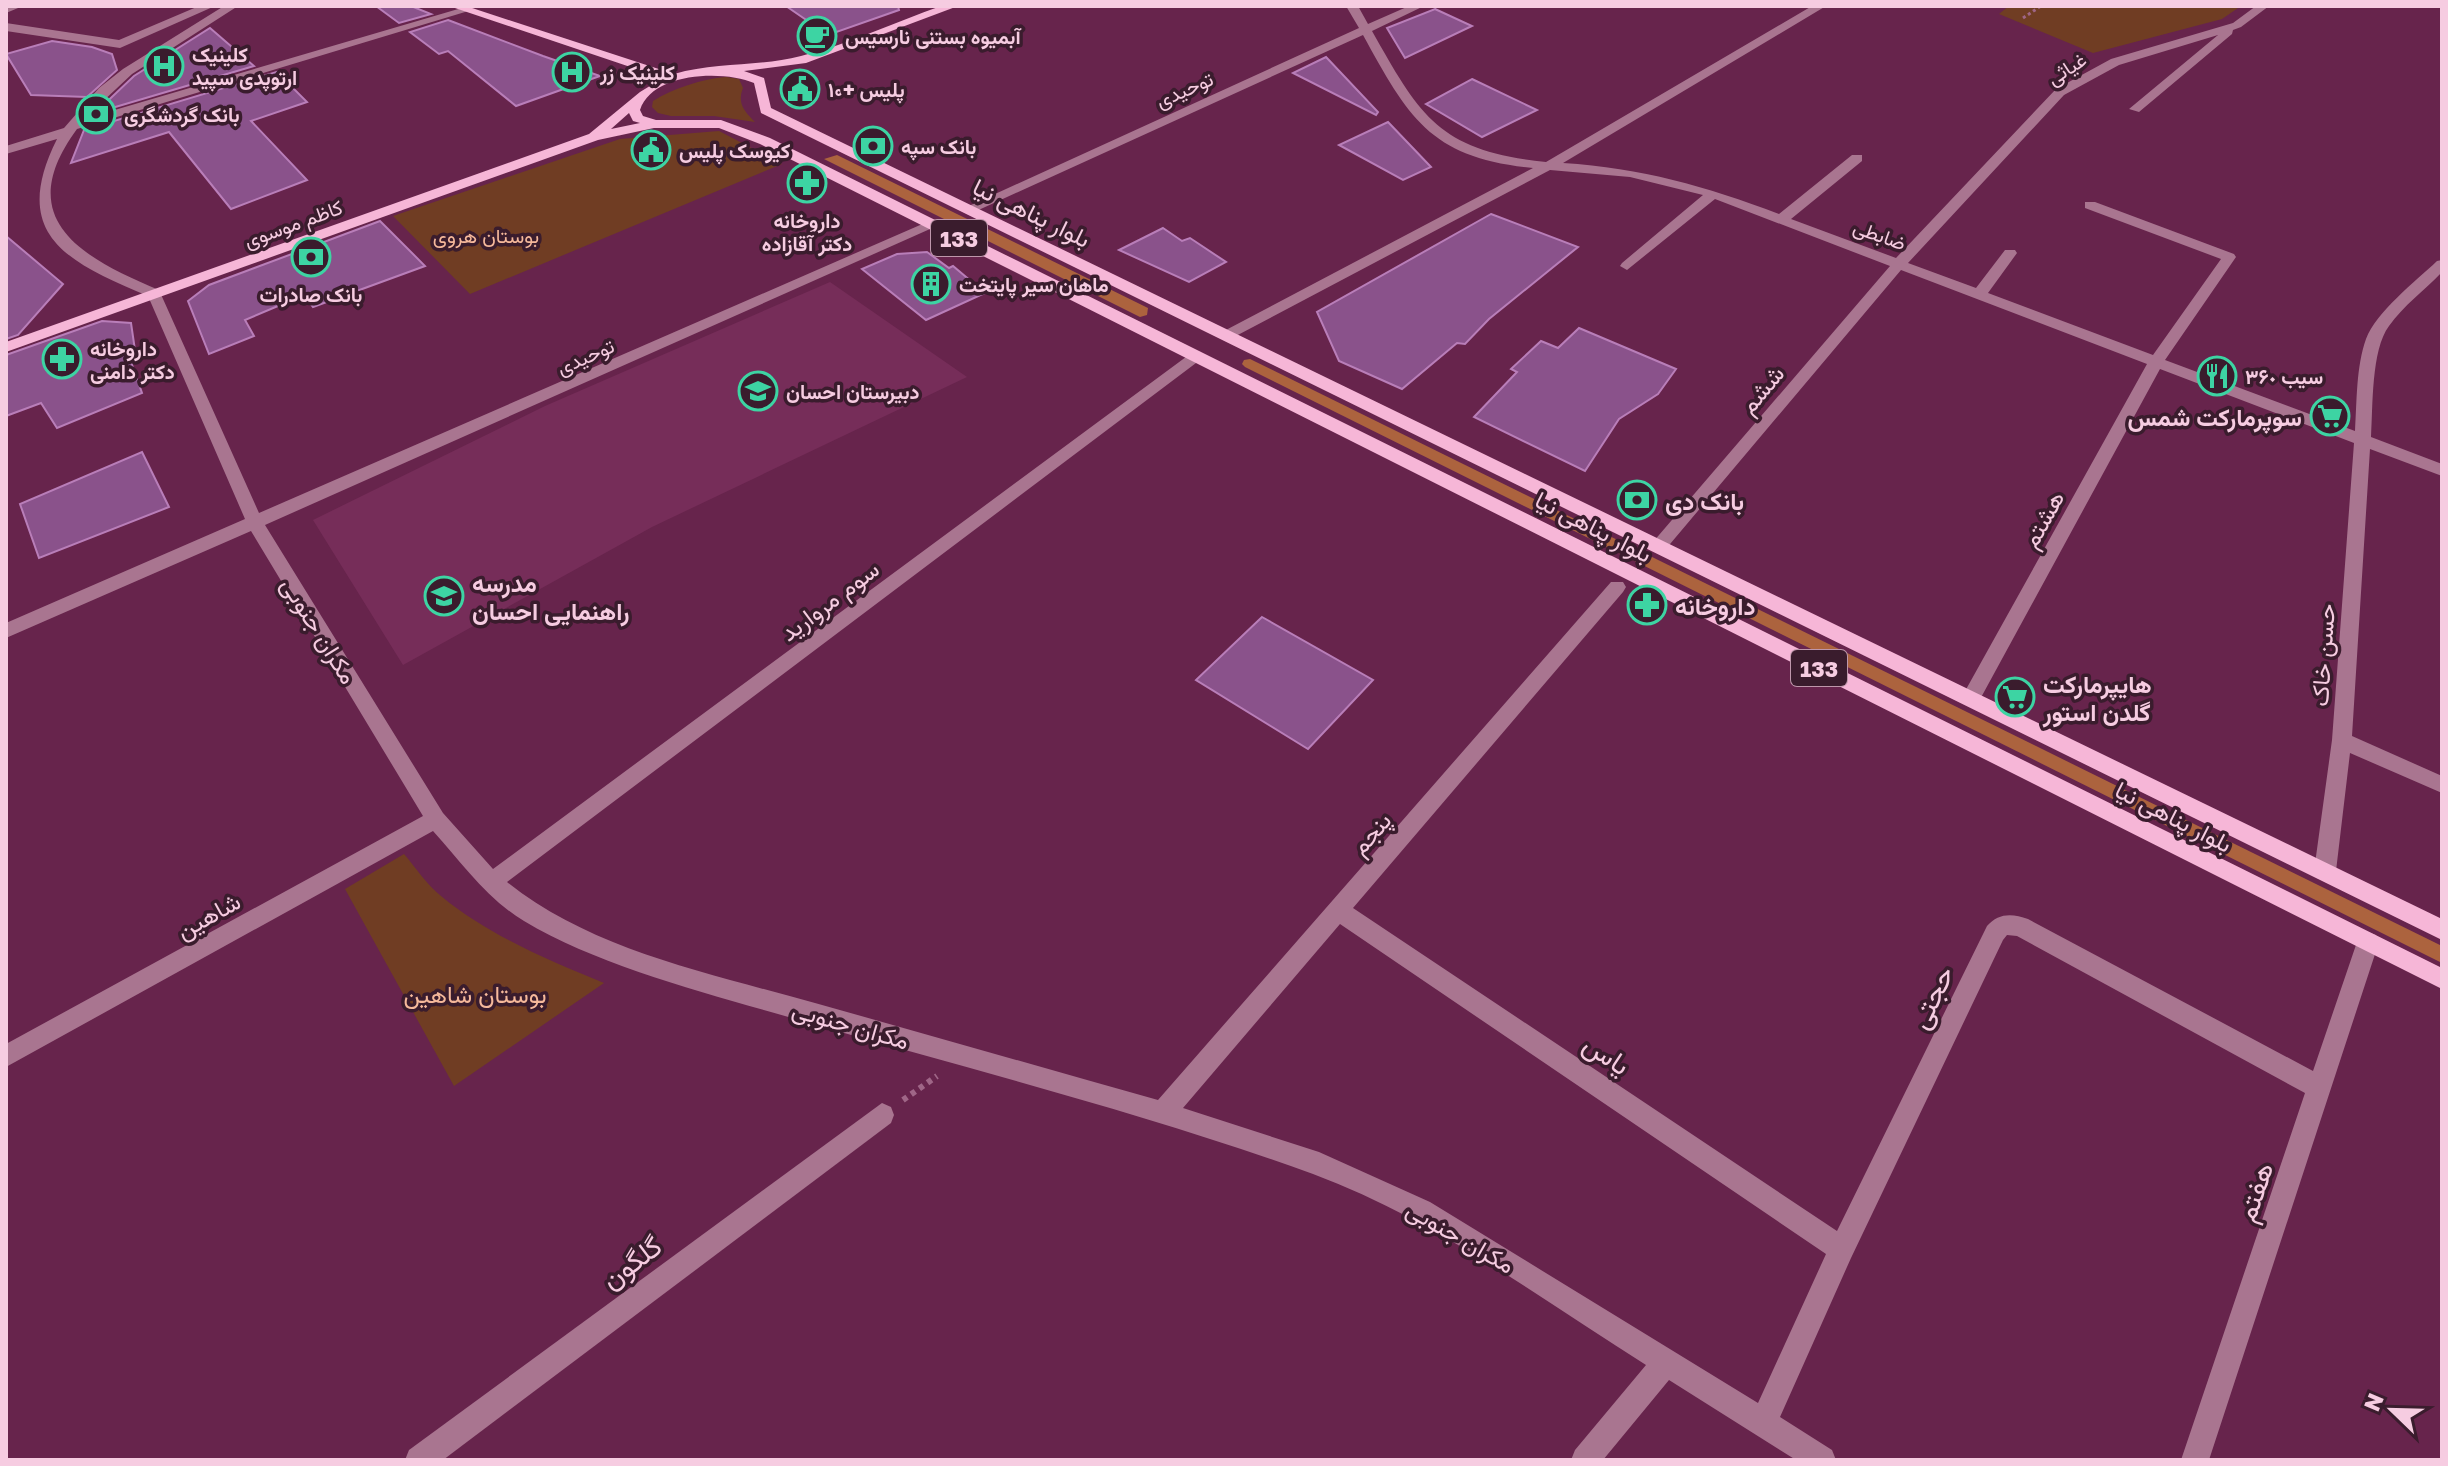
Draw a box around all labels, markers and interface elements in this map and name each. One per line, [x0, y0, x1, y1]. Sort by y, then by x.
cafe icon: آبمیوه بستنی نارسیس [796, 15, 838, 57]
place label: آبمیوه بستنی نارسیس [845, 24, 1022, 50]
place label: کلینیک ارتوپدی سپید [192, 42, 297, 92]
hospital icon: کلینیک ارتوپدی سپید [143, 45, 185, 87]
street label: غیاثی [2042, 46, 2091, 90]
hospital icon: کلینیک زر [551, 51, 593, 93]
place label: کلینیک زر [599, 60, 675, 86]
street label: توحیدی [1152, 66, 1217, 114]
public building icon: پلیس +۱۰ [779, 68, 821, 110]
place label: پلیس +۱۰ [828, 77, 905, 104]
bank icon: بانک گردشگری [75, 93, 117, 135]
place label: بانک گردشگری [124, 102, 240, 128]
bank icon: بانک سپه [852, 125, 894, 167]
public building icon: کیوسک پلیس [630, 129, 672, 171]
place label: بانک سپه [901, 134, 976, 161]
place label: کیوسک پلیس [679, 138, 790, 165]
pharmacy icon: داروخانه دکتر آقازاده [786, 162, 828, 204]
street label: بلوار پناهی نیا [967, 171, 1095, 256]
street label: کاظم موسوی [240, 194, 346, 254]
place label: داروخانه دکتر آقازاده [762, 208, 852, 257]
street label: ضابطی [1850, 213, 1910, 256]
road number: 133 [931, 220, 987, 256]
park label: بوستان هروی [433, 223, 539, 249]
bank icon: بانک صادرات [290, 236, 332, 278]
building icon: ماهان سیر پایتخت [910, 263, 952, 305]
place label: ماهان سیر پایتخت [959, 272, 1109, 299]
place label: بانک صادرات [260, 282, 362, 308]
street label: توحیدی [553, 333, 618, 381]
place label: داروخانه دکتر دامنی [90, 336, 175, 385]
pharmacy icon: داروخانه دکتر دامنی [41, 338, 83, 380]
restaurant icon: سیب ٣۶٠ [2196, 355, 2238, 397]
street label: ششم [1732, 359, 1792, 421]
place label: سیب ٣۶٠ [2245, 364, 2323, 389]
school or university icon: دبیرستان احسان [737, 370, 779, 412]
place label: دبیرستان احسان [786, 379, 920, 405]
supermarket icon: سوپرمارکت شمس [2309, 395, 2351, 437]
place label: سوپرمارکت شمس [2127, 402, 2302, 434]
bank icon: بانک دی [1616, 479, 1658, 521]
street label: بلوار پناهی نیا [1529, 484, 1657, 570]
street label: هشتم [2015, 485, 2072, 554]
place label: بانک دی [1665, 486, 1744, 516]
street label: سوم مروارید [774, 553, 886, 649]
place label: مدرسه راهنمایی احسان [472, 568, 630, 627]
street label: مکران جنوبی [274, 571, 364, 690]
school or university icon: مدرسه راهنمایی احسان [423, 575, 465, 617]
pharmacy icon: داروخانه [1626, 584, 1668, 626]
place label: داروخانه [1675, 591, 1755, 622]
street label: حسن خاک [2304, 603, 2341, 707]
road number: 133 [1791, 650, 1847, 686]
place label: هایپرمارکت گلدن استور [2042, 669, 2152, 728]
supermarket icon: هایپرمارکت گلدن استور [1994, 676, 2036, 718]
street label: بلوار پناهی نیا [2109, 774, 2237, 860]
street label: پنجم [1344, 806, 1399, 862]
street label: شاهین [171, 886, 246, 945]
street label: حجتی [1902, 960, 1961, 1034]
park label: بوستان شاهین [403, 979, 547, 1010]
street label: مکران جنوبی [789, 993, 913, 1056]
street label: یاس [1577, 1027, 1637, 1082]
street label: هفتم [2228, 1158, 2282, 1227]
street label: مکران جنوبی [1401, 1193, 1520, 1280]
street label: گلگون [594, 1229, 669, 1297]
north arrow [2352, 1370, 2432, 1450]
text: N [2357, 1389, 2389, 1415]

